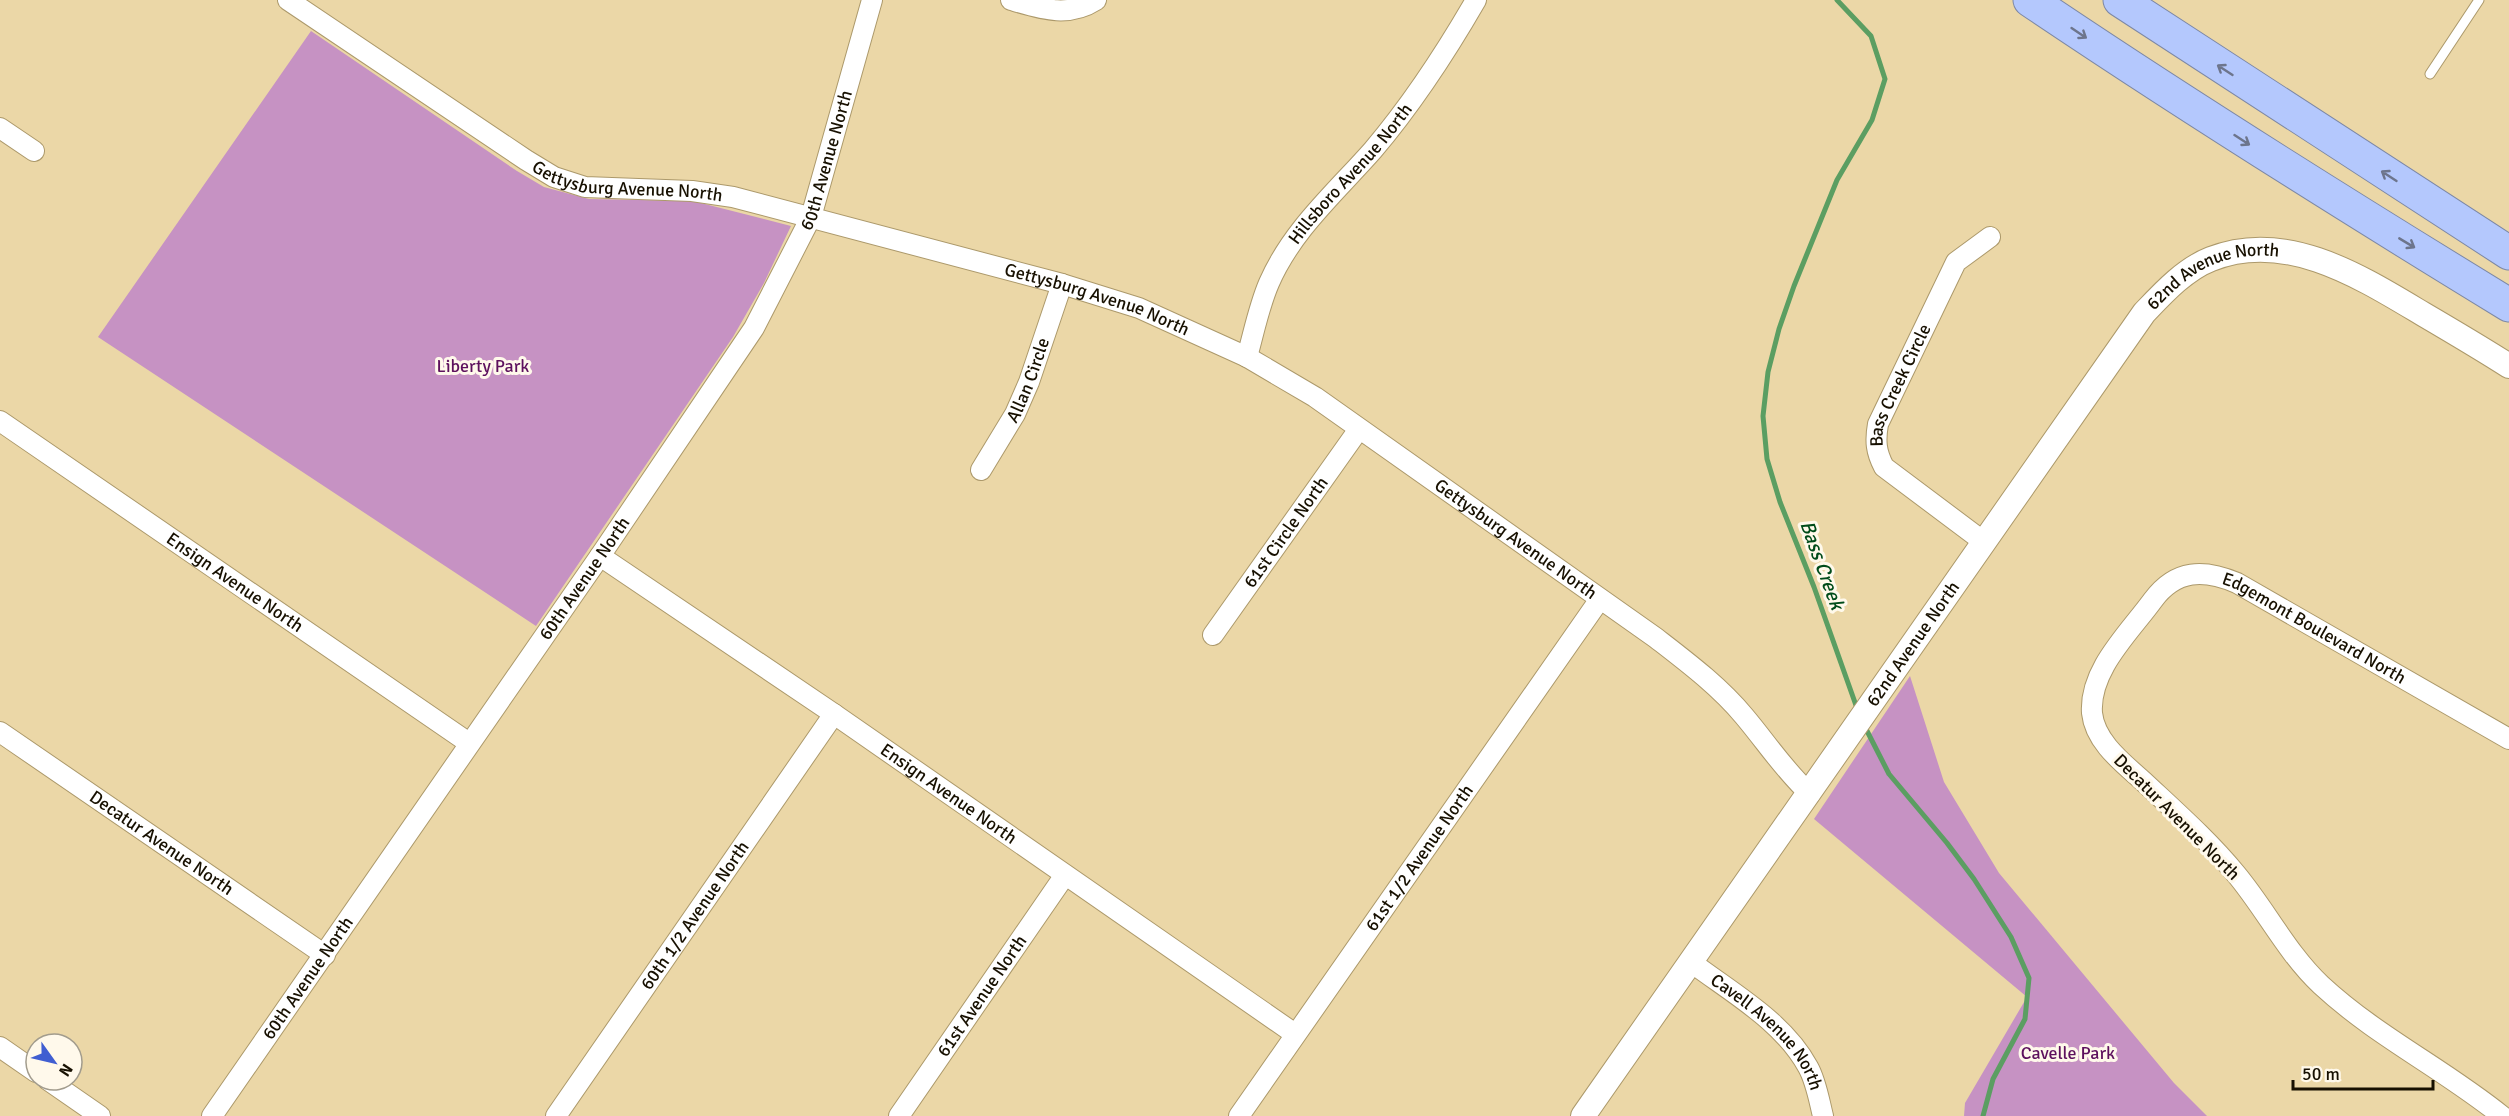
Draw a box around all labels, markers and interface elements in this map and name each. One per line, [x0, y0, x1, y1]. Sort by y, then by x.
one-way arrow [2070, 27, 2086, 39]
one-way arrow [2217, 64, 2234, 76]
street label: 60th Avenue North [795, 88, 857, 234]
street label: Hillsboro Avenue North [1283, 99, 1417, 248]
one-way arrow [2233, 134, 2250, 146]
street label: Gettysburg Avenue North [528, 155, 724, 206]
one-way arrow [2381, 170, 2398, 182]
one-way arrow [2398, 237, 2415, 249]
street label: 62nd Avenue North [2142, 239, 2280, 315]
street label: Gettysburg Avenue North [1002, 258, 1193, 340]
street label: Bass Creek Circle [1865, 320, 1936, 447]
street label: Allan Circle [1001, 335, 1054, 427]
park label: Liberty Park [437, 355, 529, 377]
street label: 61st Circle North [1239, 472, 1333, 592]
street label: Gettysburg Avenue North [1430, 474, 1601, 604]
street label: 60th Avenue North [534, 513, 634, 644]
water label: Bass Creek [1794, 517, 1850, 615]
street label: Ensign Avenue North [162, 528, 308, 637]
street label: Edgemont Boulevard North [2219, 567, 2410, 689]
street label: 62nd Avenue North [1862, 577, 1964, 711]
street label: Ensign Avenue North [876, 739, 1021, 849]
street label: Decatur Avenue North [2109, 749, 2245, 885]
street label: 61st 1/2 Avenue North [1361, 780, 1478, 935]
street label: Decatur Avenue North [85, 786, 238, 900]
street label: 60th 1/2 Avenue North [636, 837, 754, 994]
street label: 60th Avenue North [257, 912, 358, 1044]
street label: 61st Avenue North [932, 931, 1031, 1061]
street label: Cavell Avenue North [1706, 969, 1827, 1093]
north arrow [24, 1032, 84, 1092]
park label: Cavelle Park [2021, 1042, 2115, 1064]
scale bar [2293, 1053, 2432, 1091]
text: N [54, 1060, 77, 1080]
text: 50 m [2302, 1063, 2340, 1085]

